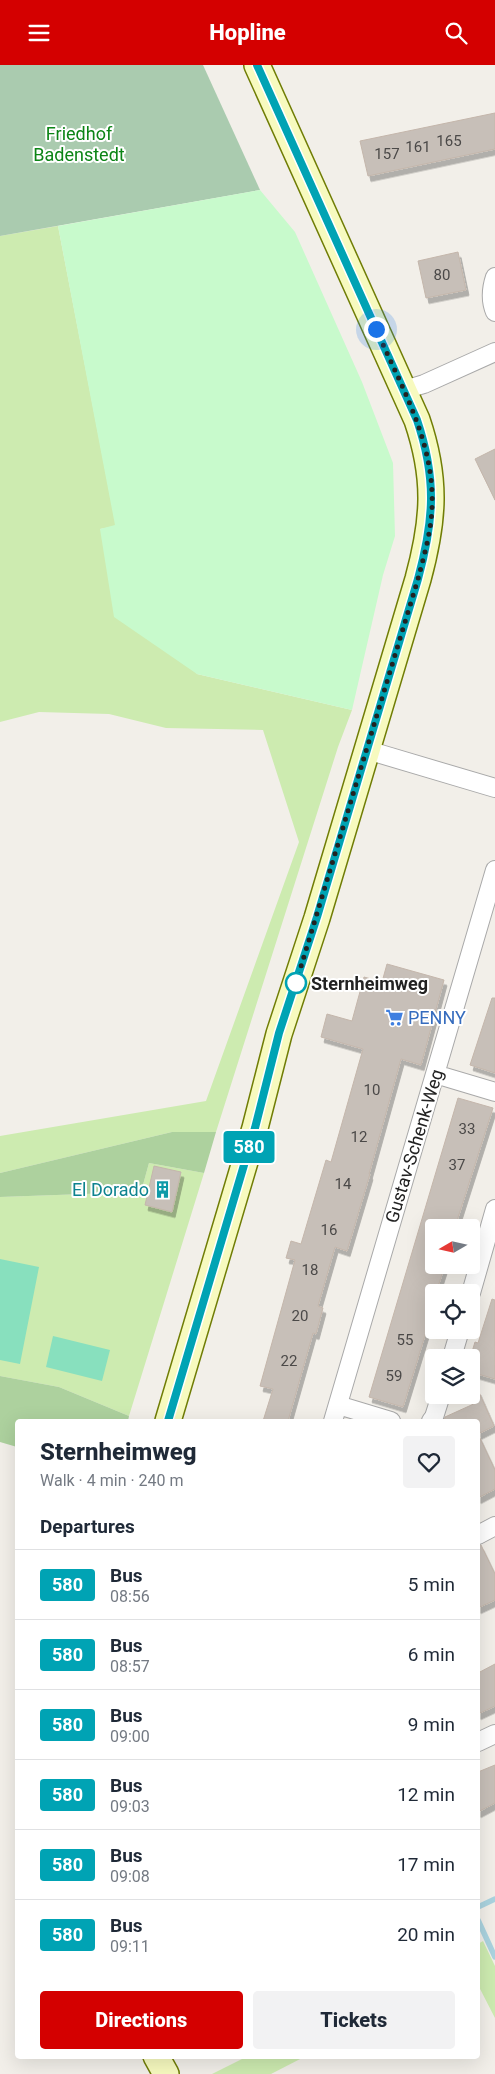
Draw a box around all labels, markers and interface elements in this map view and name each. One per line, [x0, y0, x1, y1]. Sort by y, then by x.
icon: menu [25, 19, 53, 47]
icon: search [442, 19, 470, 47]
text: Hopline [209, 20, 286, 45]
park label: Friedhof Badenstedt [33, 123, 125, 165]
house number: 165 [436, 132, 462, 150]
house number: 161 [405, 138, 431, 156]
house number: 157 [374, 145, 400, 163]
house number: 80 [434, 266, 450, 284]
your location [364, 317, 389, 342]
marker: Sternheimweg [285, 972, 307, 994]
place label: Sternheimweg [311, 973, 428, 994]
supermarket icon: PENNY [384, 1007, 404, 1027]
place label: PENNY [408, 1007, 466, 1028]
street label: Gustav-Schenk-Weg [381, 1067, 447, 1225]
house number: 10 [364, 1081, 380, 1099]
house number: 33 [459, 1120, 475, 1138]
house number: 12 [351, 1128, 367, 1146]
line badge: 580 [220, 1131, 278, 1163]
text: 580 [234, 1136, 264, 1157]
house number: 37 [449, 1156, 465, 1174]
house number: 14 [335, 1175, 352, 1193]
place label: El Dorado [72, 1179, 149, 1200]
building icon: El Dorado [153, 1179, 173, 1199]
north arrow [425, 1219, 480, 1274]
map controls [425, 1219, 480, 1404]
house number: 16 [321, 1221, 337, 1239]
house number: 18 [302, 1261, 318, 1279]
button: locate [425, 1284, 480, 1339]
house number: 20 [292, 1307, 308, 1325]
house number: 55 [397, 1331, 413, 1349]
button: layers [425, 1349, 480, 1404]
house number: 22 [281, 1352, 297, 1370]
house number: 59 [386, 1367, 402, 1385]
button: heart [403, 1436, 455, 1488]
text: Sternheimweg [40, 1438, 197, 1466]
text: Walk · 4 min · 240 m [40, 1471, 184, 1490]
text: Departures [40, 1515, 135, 1538]
text: Bus [110, 1564, 143, 1587]
text: 5 min [408, 1573, 455, 1596]
text: 580 [52, 1574, 83, 1595]
text: 08:56 [110, 1587, 150, 1606]
text: Bus [110, 1634, 143, 1657]
text: 6 min [408, 1643, 455, 1666]
text: 580 [52, 1644, 83, 1665]
text: 08:57 [110, 1657, 150, 1676]
text: Bus [110, 1704, 143, 1727]
text: 9 min [408, 1713, 455, 1736]
text: 580 [52, 1714, 83, 1735]
text: 09:00 [110, 1727, 150, 1746]
text: Bus [110, 1774, 143, 1797]
text: 12 min [397, 1783, 455, 1806]
text: 580 [52, 1784, 83, 1805]
text: 09:03 [110, 1797, 150, 1816]
text: Bus [110, 1844, 143, 1867]
text: 17 min [397, 1853, 455, 1876]
text: 580 [52, 1854, 83, 1875]
text: 09:08 [110, 1867, 150, 1886]
text: Bus [110, 1914, 143, 1937]
text: 20 min [397, 1923, 455, 1946]
text: 580 [52, 1924, 83, 1945]
text: 09:11 [110, 1937, 150, 1956]
button: Directions [40, 1991, 243, 2049]
button: Tickets [253, 1991, 455, 2049]

